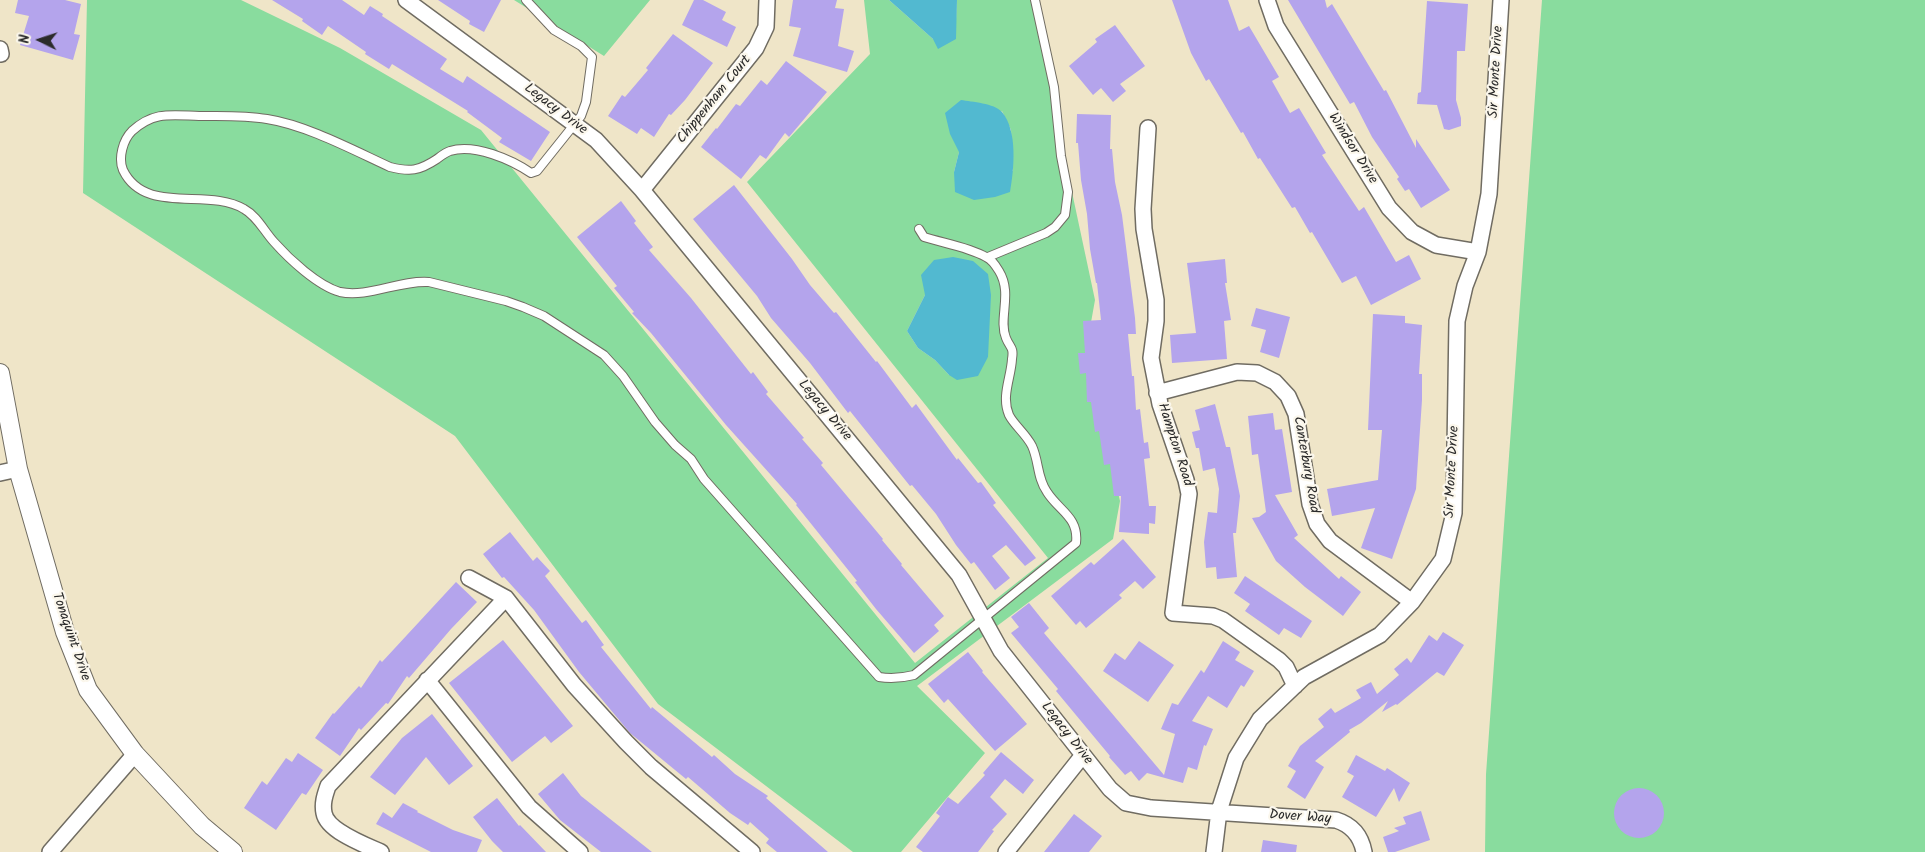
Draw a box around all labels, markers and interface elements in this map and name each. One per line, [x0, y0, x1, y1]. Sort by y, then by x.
north arrow [15, 15, 65, 65]
street label: Sir Monte Drive [1486, 25, 1508, 119]
text: N [14, 34, 36, 44]
street label: Chippenham Court [674, 52, 756, 148]
street label: Legacy Drive [520, 81, 590, 139]
street label: Windsor Drive [1324, 110, 1380, 188]
street label: Legacy Drive [794, 377, 854, 445]
street label: Hampton Road [1153, 401, 1195, 489]
street label: Canterbury Road [1288, 415, 1322, 515]
street label: Sir Monte Drive [1442, 425, 1464, 519]
street label: Tonaquint Drive [47, 591, 93, 683]
street label: Legacy Drive [1036, 699, 1096, 769]
street label: Dover Way [1269, 807, 1331, 829]

